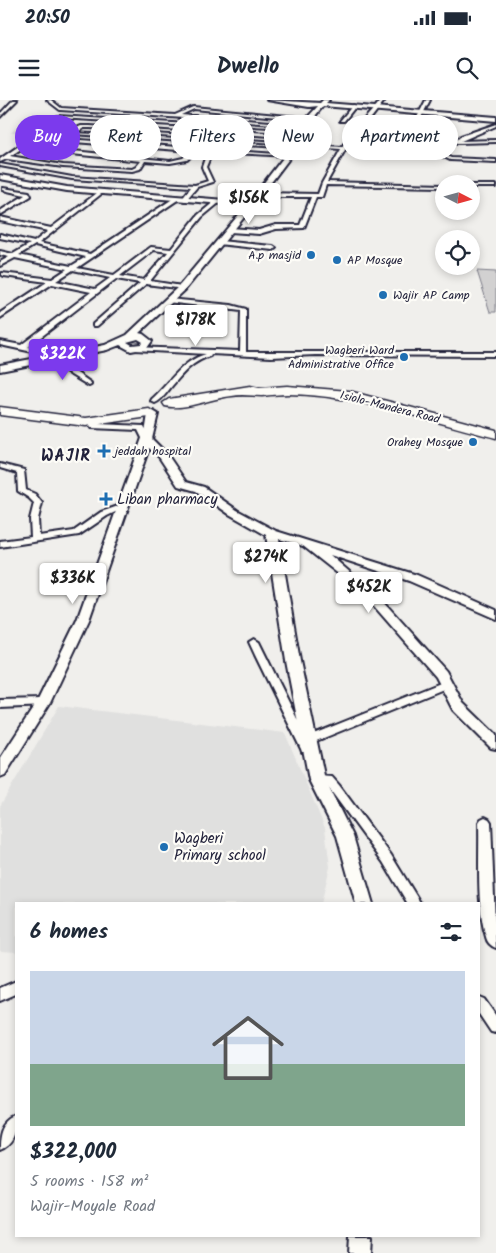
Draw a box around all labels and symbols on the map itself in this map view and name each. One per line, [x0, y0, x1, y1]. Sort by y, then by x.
north arrow [435, 175, 480, 220]
pin: $156K [214, 182, 284, 225]
place label: A.p masjid [248, 246, 302, 265]
marker: A.p masjid [305, 249, 317, 261]
place label: AP Mosque [347, 251, 403, 270]
marker: AP Mosque [331, 254, 343, 266]
place label: Wajir AP Camp [393, 286, 470, 305]
marker: Wajir AP Camp [377, 289, 389, 301]
pin: $178K [161, 304, 231, 347]
pin: $322K [28, 338, 98, 381]
place label: Wagberi Ward Administrative Office [288, 341, 395, 374]
marker: Wagberi Ward Administrative Office [398, 351, 410, 363]
street label: Isiolo-Mandera Road [338, 386, 443, 429]
place label: Orahey Mosque [387, 433, 464, 452]
marker: Orahey Mosque [467, 436, 479, 448]
place label: jeddah hospital [112, 442, 191, 461]
district label: WAJIR [41, 444, 91, 469]
marker: jeddah hospital [97, 444, 111, 458]
place label: Liban pharmacy [117, 488, 219, 512]
marker: Liban pharmacy [99, 492, 113, 506]
pin: $274K [231, 542, 301, 584]
pin: $336K [38, 562, 108, 605]
pin: $452K [334, 572, 404, 614]
place label: Wagberi Primary school [174, 827, 266, 868]
marker: Wagberi Primary school [158, 841, 170, 853]

